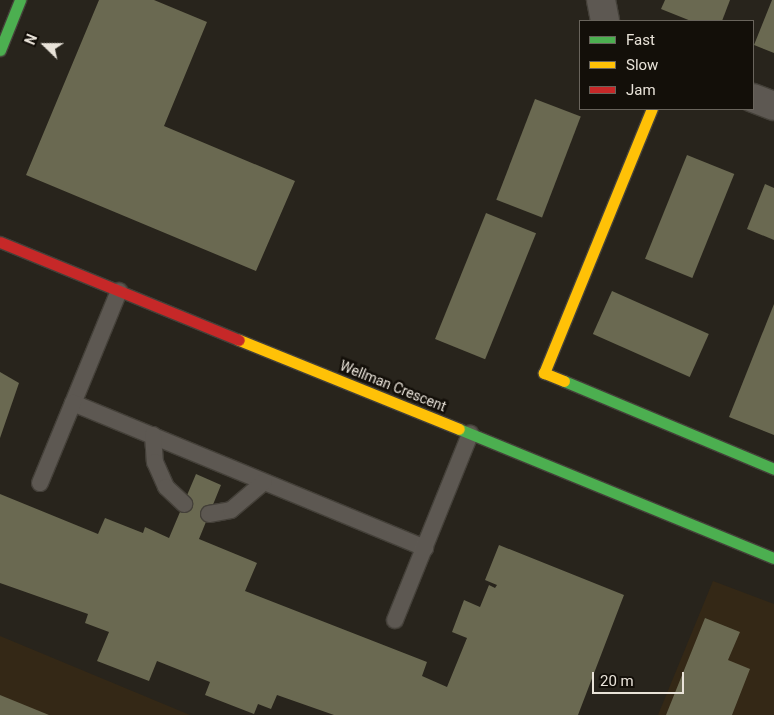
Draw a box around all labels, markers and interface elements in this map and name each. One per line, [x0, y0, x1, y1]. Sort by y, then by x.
north arrow [20, 20, 70, 70]
legend [579, 20, 754, 110]
text: Fast [626, 31, 655, 49]
text: N [22, 32, 40, 47]
text: Slow [626, 56, 658, 74]
text: Jam [626, 81, 656, 99]
street label: Wellman Crescent [337, 357, 449, 415]
scale bar [594, 662, 686, 694]
text: 20 m [600, 672, 634, 690]

